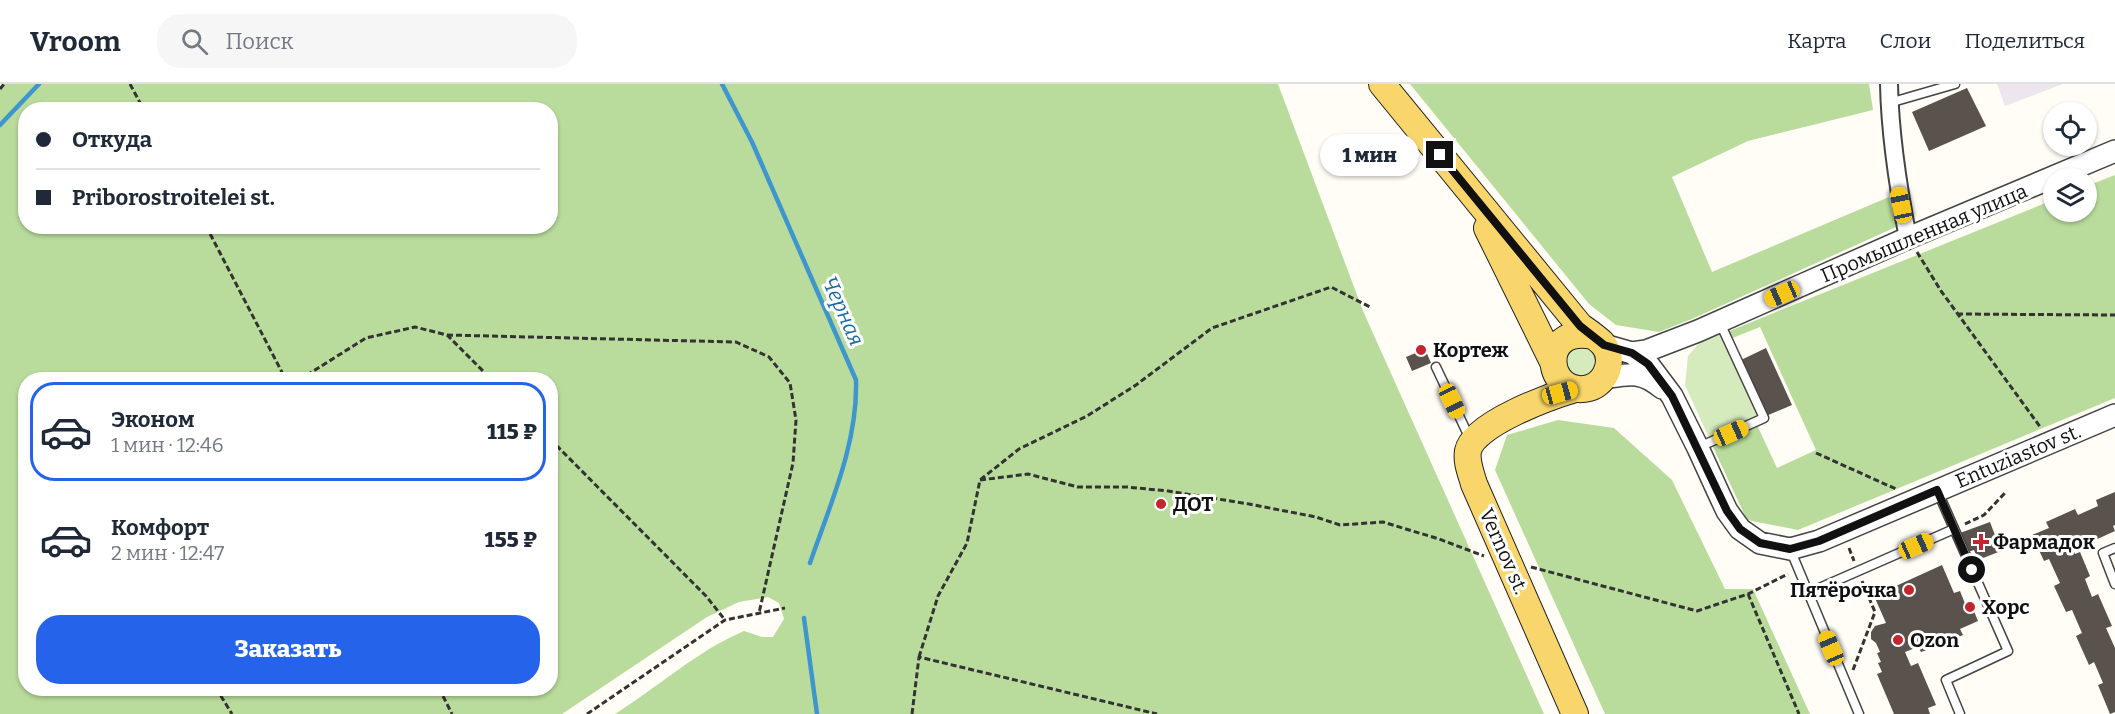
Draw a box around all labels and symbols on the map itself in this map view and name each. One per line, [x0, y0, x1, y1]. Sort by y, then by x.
callout: 1 мин [1320, 134, 1419, 176]
route end [1426, 141, 1453, 168]
street label: Промышленная улица [1817, 179, 2031, 287]
car [1888, 186, 1914, 224]
water label: Черная [816, 272, 870, 350]
car [1762, 278, 1802, 310]
place label: Кортеж [1433, 338, 1509, 362]
marker: Кортеж [1414, 343, 1428, 357]
car [1540, 380, 1580, 406]
car [1436, 381, 1468, 421]
car [1711, 417, 1751, 449]
street label: Entuziastov st. [1952, 419, 2084, 493]
place label: ДОТ [1173, 492, 1214, 516]
marker: ДОТ [1154, 497, 1168, 511]
street label: Vernov st. [1474, 504, 1534, 598]
car [1896, 530, 1936, 562]
place label: Фармадок [1993, 530, 2096, 554]
marker: Фармадок [1974, 535, 1988, 549]
route start [1958, 556, 1985, 583]
place label: Пятёрочка [1790, 578, 1897, 602]
marker: Пятёрочка [1902, 583, 1916, 597]
place label: Хорс [1982, 595, 2030, 619]
marker: Хорс [1963, 600, 1977, 614]
car [1816, 628, 1846, 668]
place label: Ozon [1910, 628, 1959, 652]
marker: Ozon [1891, 633, 1905, 647]

